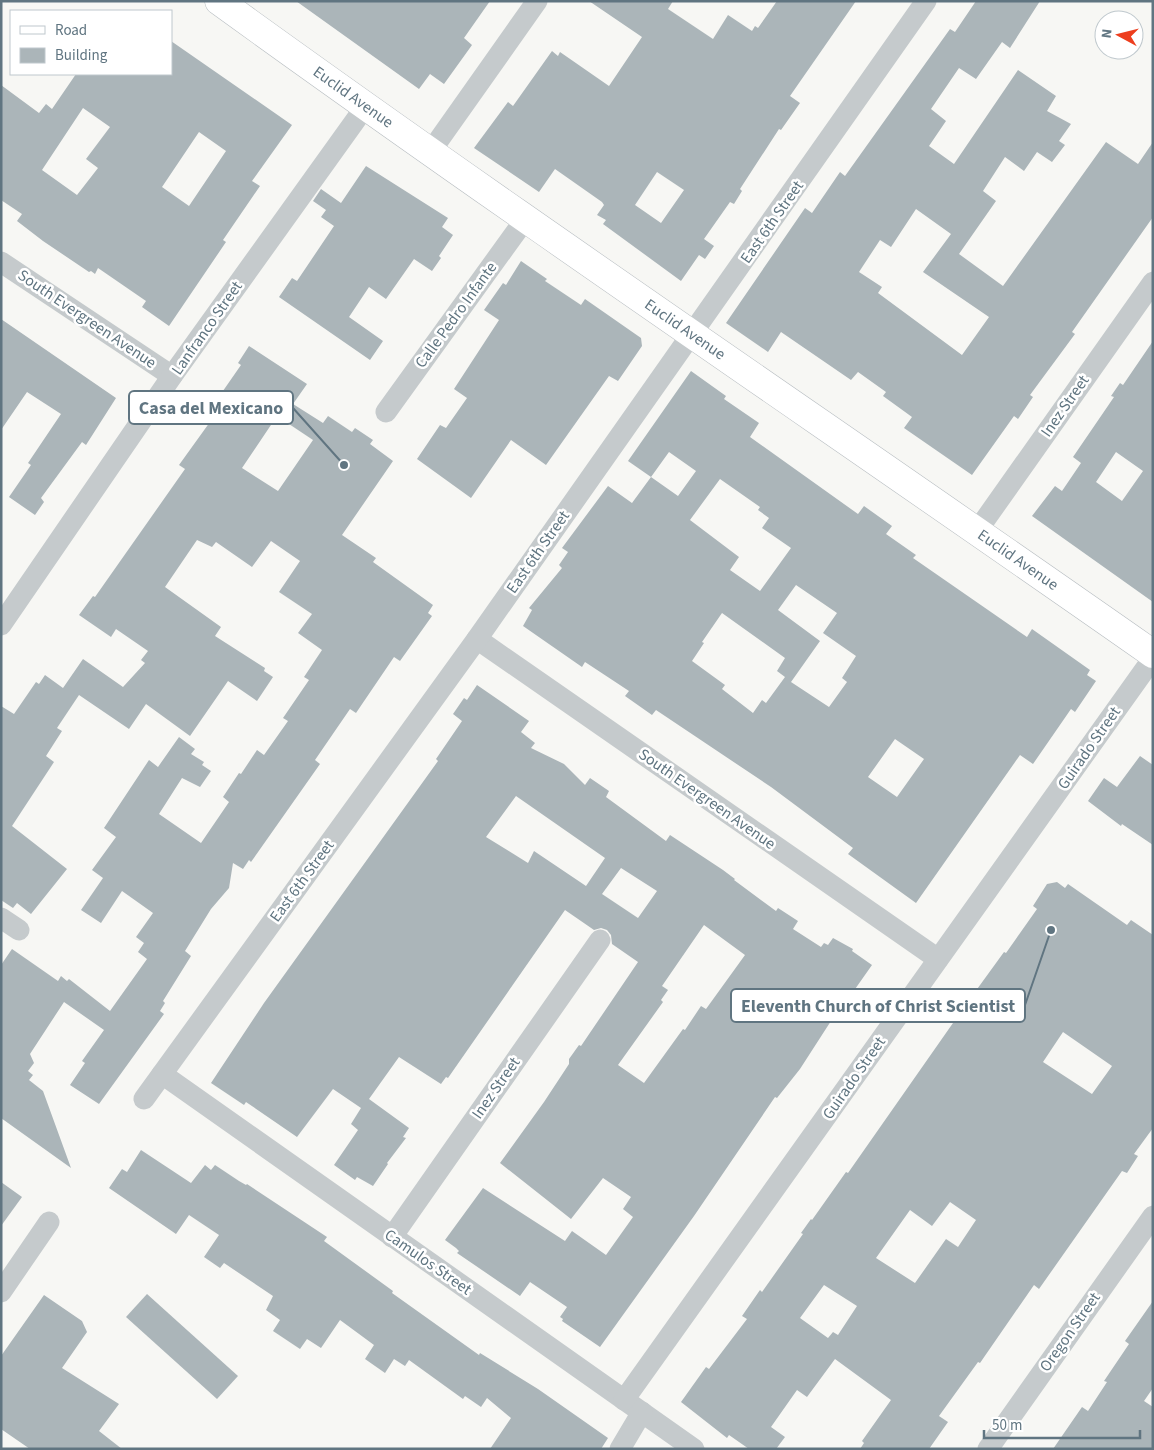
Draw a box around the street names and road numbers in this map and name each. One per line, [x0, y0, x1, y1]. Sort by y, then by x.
street label: Euclid Avenue [308, 61, 398, 133]
street label: East 6th Street [735, 176, 809, 268]
street label: Calle Pedro Infante [410, 257, 502, 373]
street label: South Evergreen Avenue [13, 264, 161, 374]
street label: Lanfranco Street [166, 276, 248, 379]
street label: Euclid Avenue [640, 294, 730, 365]
street label: Inez Street [1036, 370, 1095, 441]
street label: East 6th Street [501, 506, 575, 598]
street label: Euclid Avenue [973, 524, 1063, 596]
street label: Guirado Street [1052, 702, 1126, 794]
street label: South Evergreen Avenue [634, 743, 780, 855]
street label: East 6th Street [265, 835, 340, 927]
street label: Guirado Street [817, 1032, 891, 1124]
street label: Inez Street [467, 1052, 526, 1123]
street label: Camulos Street [380, 1224, 477, 1301]
street label: Oregon Street [1035, 1287, 1106, 1376]

